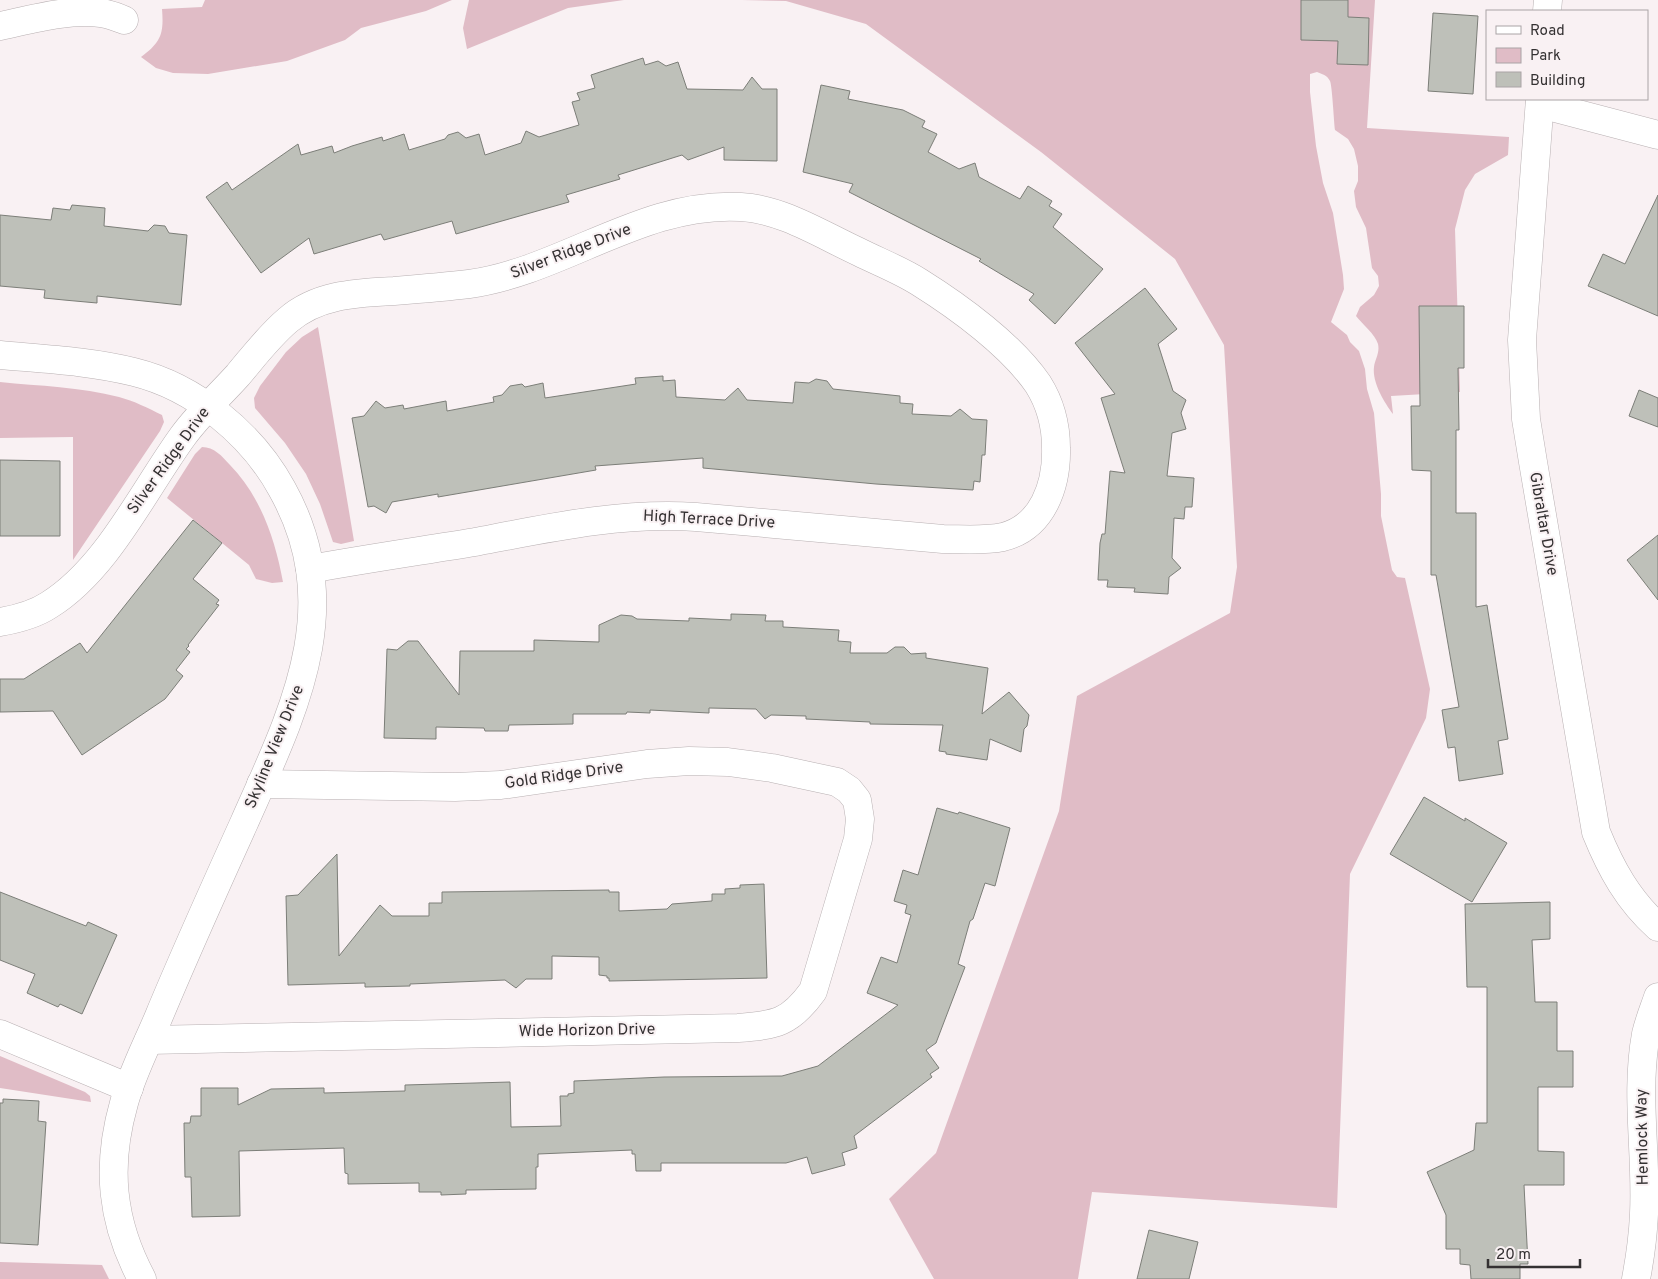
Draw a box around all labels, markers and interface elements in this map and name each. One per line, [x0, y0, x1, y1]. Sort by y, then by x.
legend [1486, 10, 1648, 100]
text: Road [1530, 22, 1565, 41]
text: Park [1530, 47, 1561, 66]
text: Building [1530, 72, 1585, 91]
street label: Silver Ridge Drive [508, 220, 634, 284]
street label: Silver Ridge Drive [123, 404, 215, 518]
street label: Gibraltar Drive [1524, 471, 1562, 577]
street label: High Terrace Drive [642, 507, 776, 533]
street label: Skyline View Drive [241, 682, 309, 812]
street label: Gold Ridge Drive [503, 758, 625, 794]
street label: Wide Horizon Drive [519, 1020, 655, 1042]
street label: Hemlock Way [1632, 1088, 1654, 1186]
scale bar [1488, 1236, 1580, 1268]
text: 20 m [1496, 1246, 1531, 1265]

